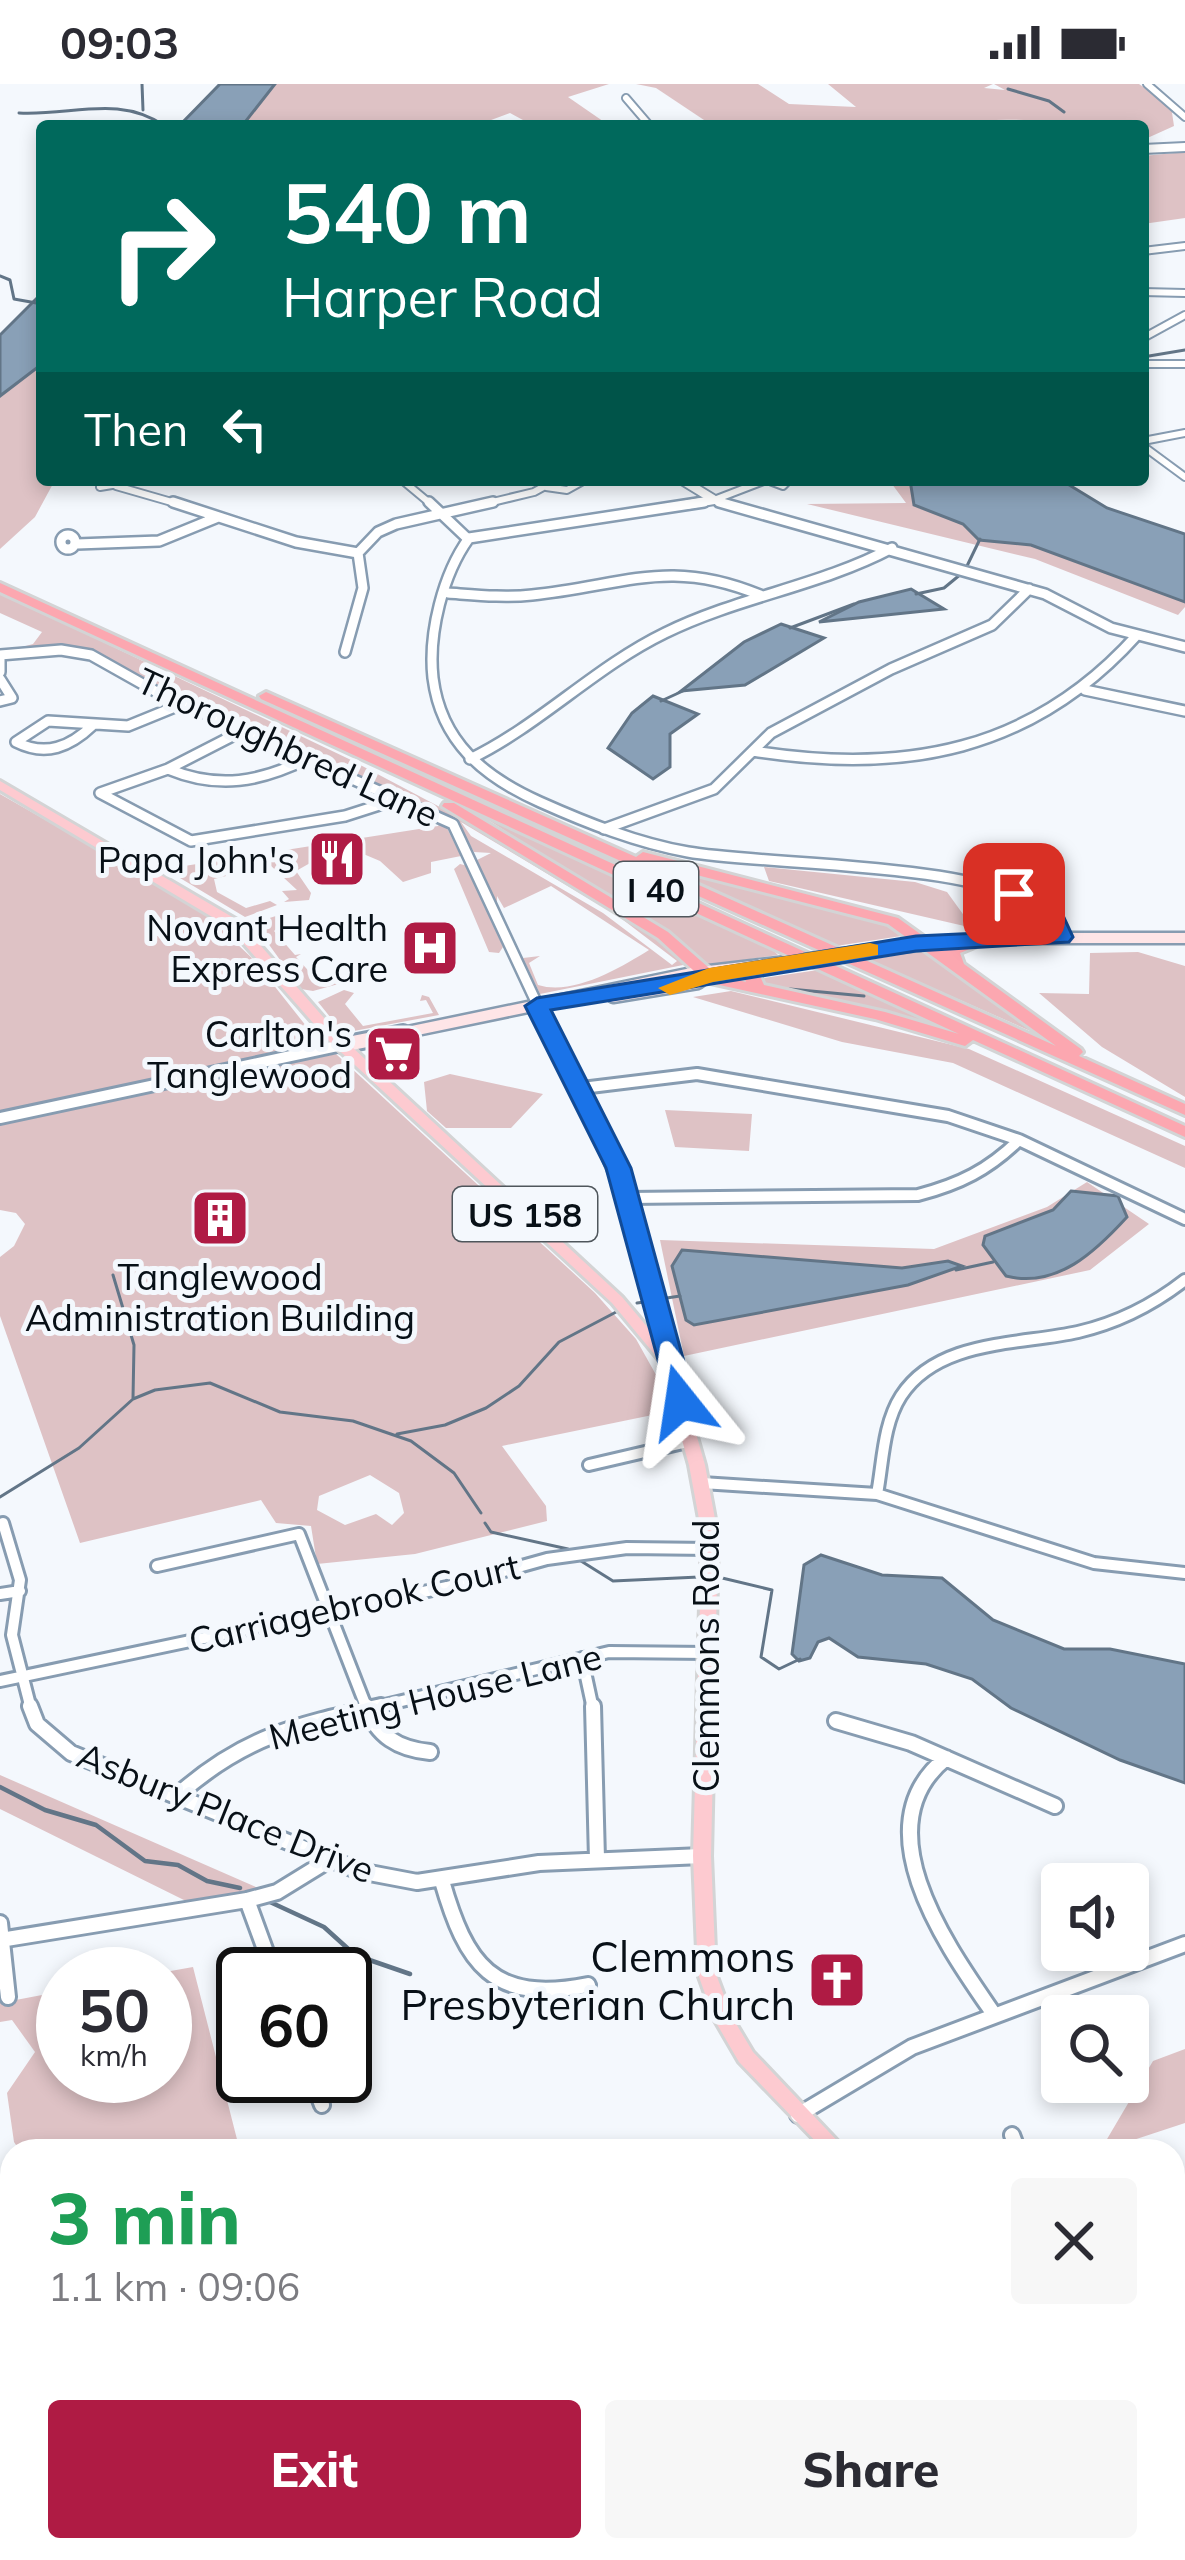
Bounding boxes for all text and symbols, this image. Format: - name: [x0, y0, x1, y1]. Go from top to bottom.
- text: 09:03: [60, 14, 179, 70]
- text: 540 m: [282, 159, 532, 264]
- icon: right: [84, 168, 240, 324]
- text: Harper Road: [282, 263, 603, 331]
- icon: left: [212, 396, 278, 462]
- text: Then: [84, 401, 188, 457]
- street label: Thoroughbred Lane: [130, 657, 446, 837]
- restaurant icon: Papa John's: [306, 828, 368, 890]
- place label: Papa John's: [98, 837, 295, 882]
- pin: [963, 843, 1065, 945]
- icon: arrive: [981, 861, 1047, 927]
- road number: I 40: [614, 862, 698, 916]
- place label: Novant Health Express Care: [146, 905, 388, 991]
- hospital icon: Novant Health Express Care: [399, 917, 461, 979]
- place label: Carlton's Tanglewood: [147, 1011, 352, 1097]
- supermarket icon: Carlton's Tanglewood: [363, 1023, 425, 1085]
- building icon: Tanglewood Administration Building: [189, 1187, 251, 1249]
- road number: US 158: [453, 1187, 597, 1241]
- place label: Tanglewood Administration Building: [25, 1254, 415, 1340]
- position arrow: [618, 1339, 744, 1465]
- street label: Clemmons Road: [683, 1519, 728, 1793]
- street label: Carriagebrook Court: [184, 1543, 524, 1663]
- street label: Meeting House Lane: [264, 1633, 606, 1759]
- street label: Asbury Place Drive: [71, 1732, 381, 1892]
- map controls: [1041, 1863, 1149, 2103]
- button: sound: [1041, 1863, 1149, 1971]
- place label: Clemmons Presbyterian Church: [401, 1930, 795, 2031]
- speed limit sign: 60: [216, 1947, 372, 2103]
- church icon: Clemmons Presbyterian Church: [806, 1949, 868, 2011]
- text: 50: [78, 1972, 150, 2047]
- button: search: [1041, 1995, 1149, 2103]
- text: km/h: [80, 2036, 148, 2074]
- text: 3 min: [48, 2172, 241, 2262]
- button: close: [1011, 2178, 1137, 2304]
- text: 1.1 km · 09:06: [48, 2262, 300, 2311]
- button: Exit: [48, 2400, 581, 2538]
- button: Share: [605, 2400, 1137, 2538]

